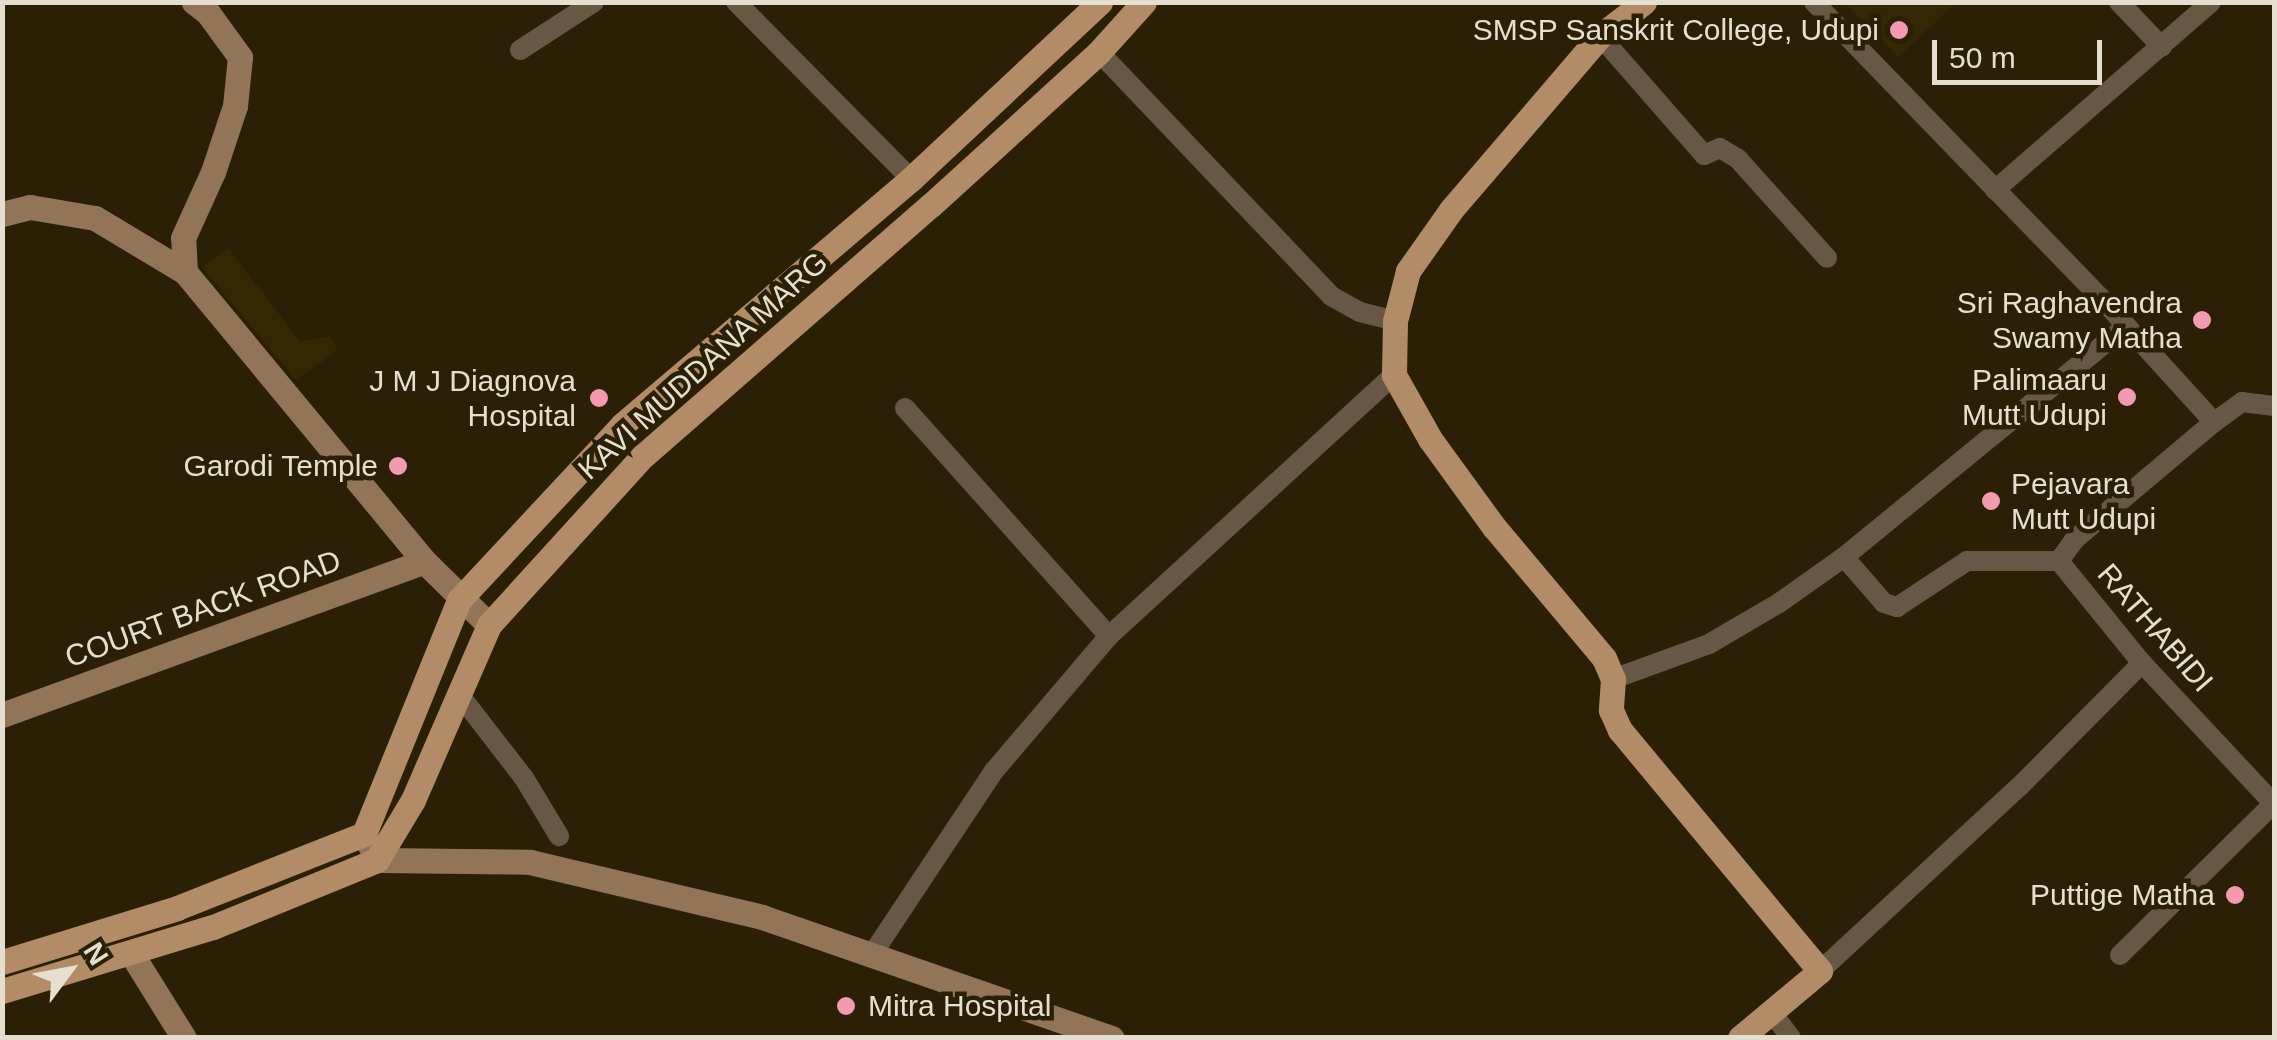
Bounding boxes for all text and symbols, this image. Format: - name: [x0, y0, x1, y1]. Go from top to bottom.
- place label: SMSP Sanskrit College, Udupi: [1472, 12, 1879, 48]
- marker: SMSP Sanskrit College, Udupi: [1888, 19, 1910, 41]
- scale bar: [1937, 20, 2107, 82]
- text: 50 m: [1949, 41, 2016, 74]
- street label: KAVI MUDDANA MARG: [570, 244, 836, 488]
- place label: Sri Raghavendra Swamy Matha: [1957, 285, 2182, 356]
- marker: Sri Raghavendra Swamy Matha: [2191, 309, 2213, 331]
- place label: Palimaaru Mutt Udupi: [1962, 362, 2107, 432]
- place label: J M J Diagnova Hospital: [369, 363, 576, 434]
- marker: J M J Diagnova Hospital: [586, 385, 612, 411]
- marker: Palimaaru Mutt Udupi: [2116, 386, 2138, 408]
- place label: Garodi Temple: [183, 448, 378, 484]
- marker: Garodi Temple: [387, 455, 409, 477]
- place label: Pejavara Mutt Udupi: [2011, 466, 2156, 536]
- marker: Pejavara Mutt Udupi: [1980, 490, 2002, 512]
- street label: COURT BACK ROAD: [60, 542, 346, 676]
- street label: RATHABIDI: [2090, 557, 2220, 699]
- place label: Puttige Matha: [2030, 877, 2215, 913]
- marker: Puttige Matha: [2224, 884, 2246, 906]
- north arrow: [20, 920, 120, 1020]
- text: N: [77, 937, 114, 971]
- place label: Mitra Hospital: [868, 988, 1051, 1024]
- marker: Mitra Hospital: [833, 993, 859, 1019]

